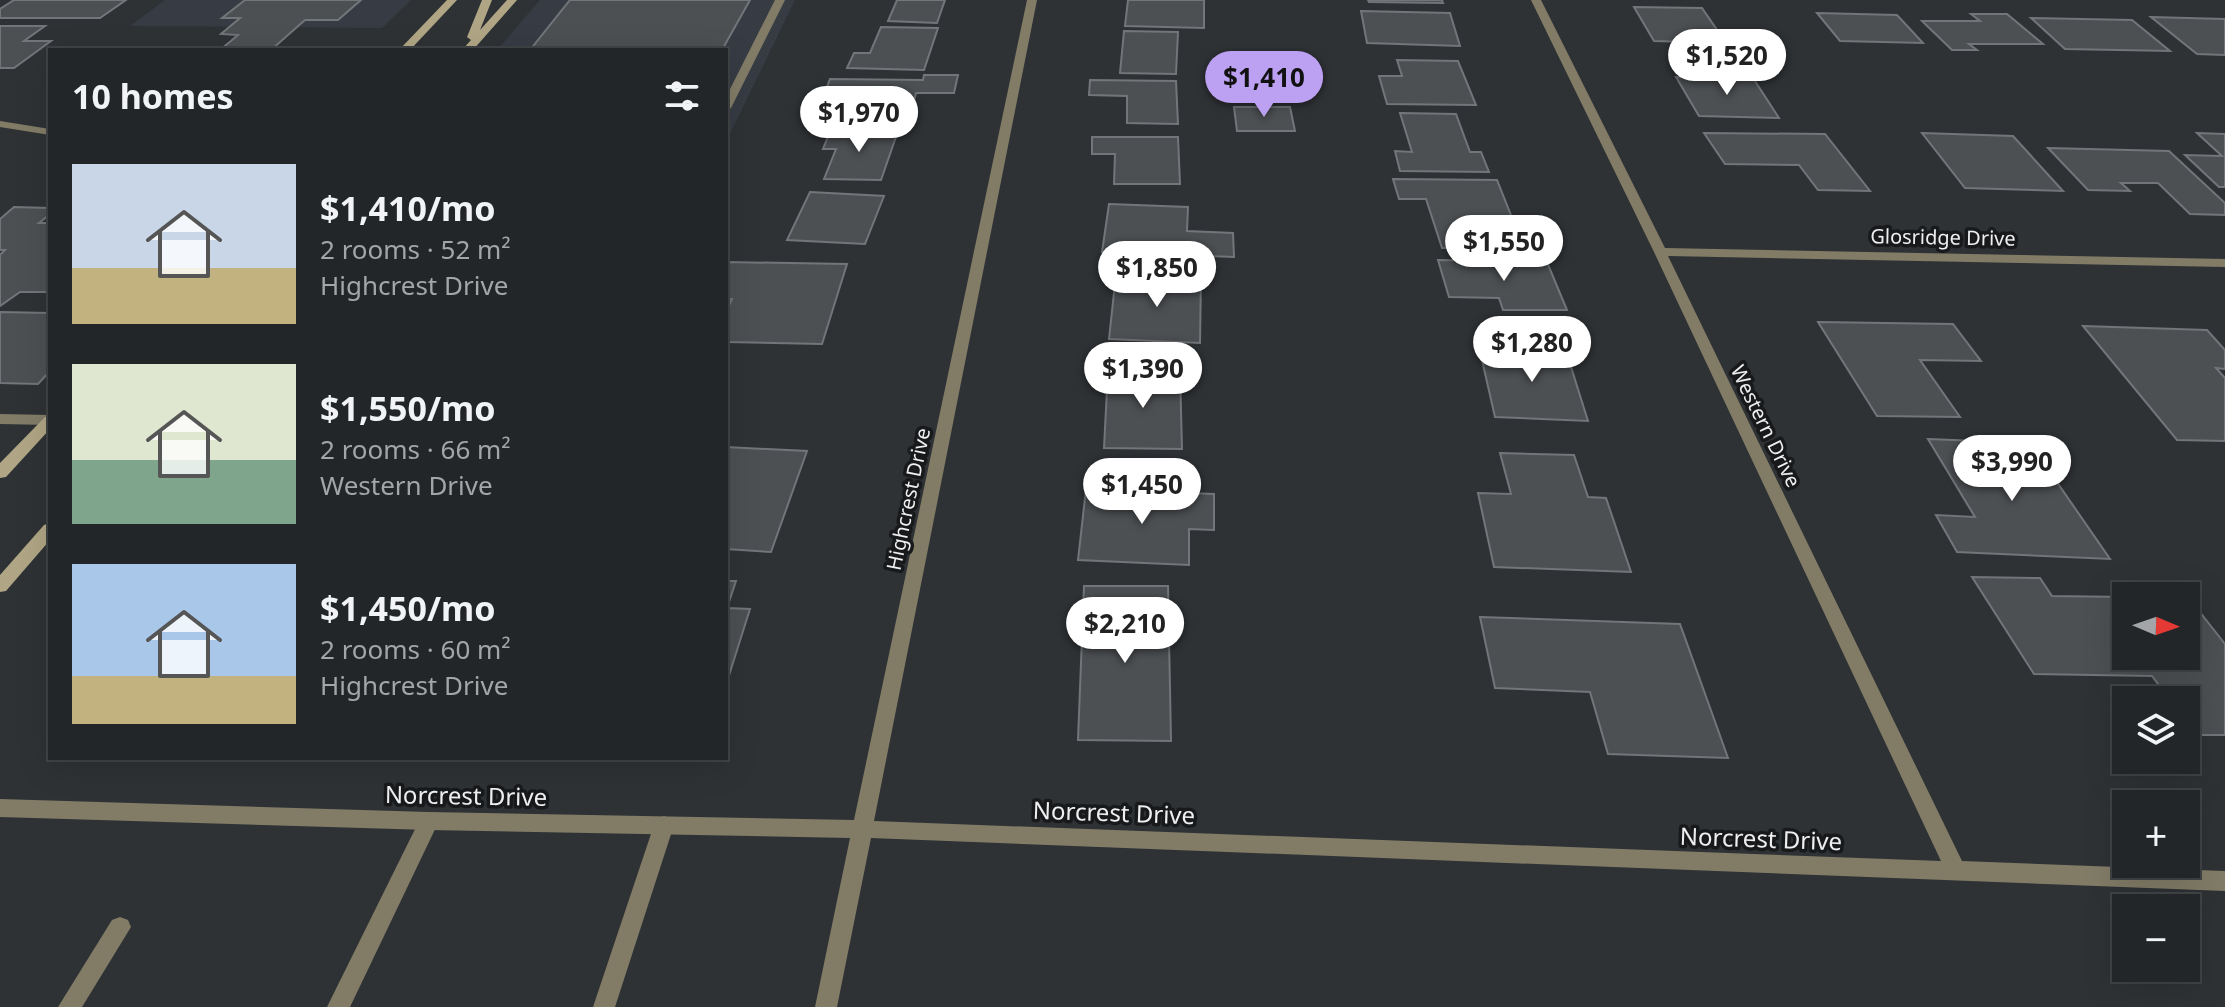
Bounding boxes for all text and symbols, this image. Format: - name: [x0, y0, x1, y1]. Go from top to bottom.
- pin: $1,520: [1662, 29, 1792, 97]
- text: $1,520: [1686, 37, 1768, 73]
- pin: $1,410: [1199, 51, 1329, 119]
- text: $1,410: [1223, 59, 1305, 95]
- text: 10 homes: [72, 73, 234, 119]
- icon: filters: [660, 74, 704, 118]
- pin: $1,970: [794, 86, 924, 154]
- text: $1,970: [818, 94, 900, 130]
- text: $1,410/mo: [320, 185, 495, 231]
- icon: home: [136, 196, 232, 292]
- pin: $1,550: [1439, 215, 1569, 283]
- street label: Glosridge Drive: [1870, 222, 2016, 252]
- text: $1,550: [1463, 223, 1545, 259]
- text: 2 rooms · 52 m²: [320, 231, 510, 267]
- pin: $1,850: [1092, 241, 1222, 309]
- text: $1,850: [1116, 249, 1198, 285]
- text: Highcrest Drive: [320, 267, 508, 303]
- pin: $1,280: [1467, 316, 1597, 384]
- text: $1,280: [1491, 324, 1573, 360]
- pin: $1,390: [1078, 342, 1208, 410]
- text: $1,390: [1102, 350, 1184, 386]
- street label: Western Drive: [1725, 360, 1807, 492]
- text: $1,550/mo: [320, 385, 495, 431]
- icon: home: [136, 396, 232, 492]
- street label: Highcrest Drive: [880, 425, 936, 573]
- text: 2 rooms · 66 m²: [320, 431, 510, 467]
- pin: $3,990: [1947, 435, 2077, 503]
- text: $3,990: [1971, 443, 2053, 479]
- pin: $1,450: [1077, 458, 1207, 526]
- text: $1,450: [1101, 466, 1183, 502]
- text: Western Drive: [320, 467, 493, 503]
- north arrow: [2112, 582, 2200, 670]
- map controls: [2112, 582, 2200, 982]
- text: $1,450/mo: [320, 585, 495, 631]
- icon: home: [136, 596, 232, 692]
- pin: $2,210: [1060, 597, 1190, 665]
- text: $2,210: [1084, 605, 1166, 641]
- text: 2 rooms · 60 m²: [320, 631, 510, 667]
- text: Highcrest Drive: [320, 667, 508, 703]
- button: layers: [2112, 686, 2200, 774]
- street label: Norcrest Drive: [385, 777, 547, 813]
- button: +: [2112, 790, 2200, 878]
- street label: Norcrest Drive: [1032, 793, 1196, 831]
- street label: Norcrest Drive: [1679, 819, 1843, 857]
- button: −: [2112, 894, 2200, 982]

